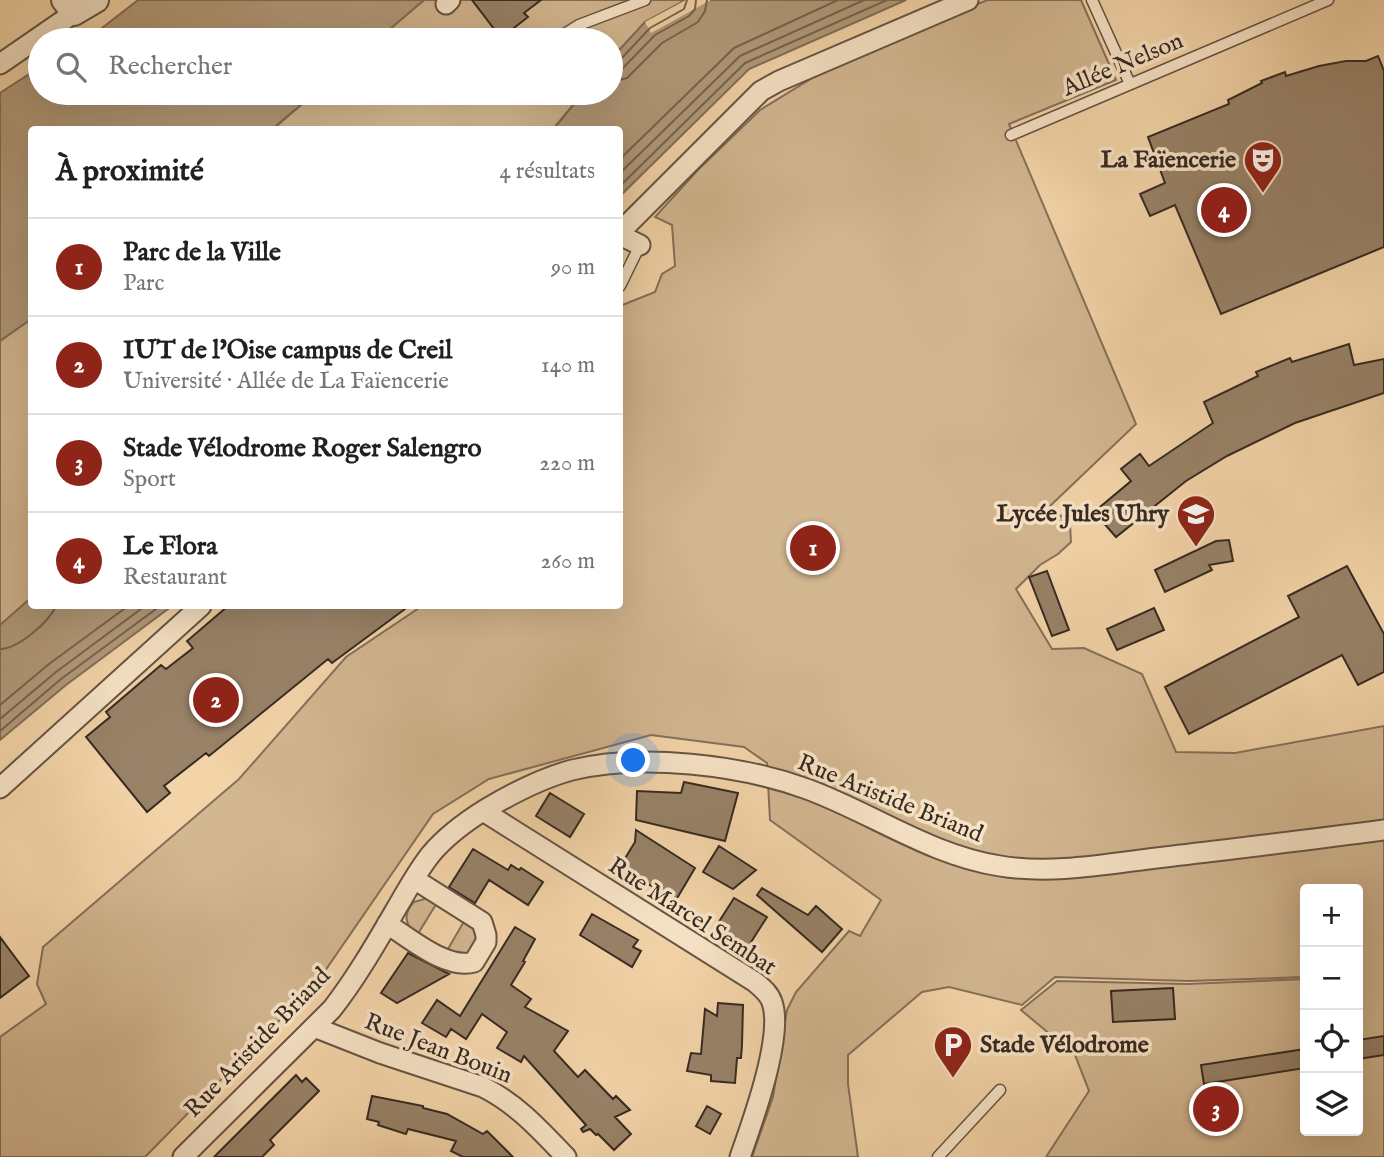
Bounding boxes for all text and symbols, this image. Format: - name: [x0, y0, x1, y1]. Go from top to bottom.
- street label: Allée Nelson: [1057, 26, 1188, 105]
- search box: [28, 28, 623, 105]
- icon: search: [52, 48, 90, 86]
- text: Rechercher: [108, 50, 232, 83]
- theatre icon: La Faïencerie: [1242, 139, 1284, 194]
- place label: La Faïencerie: [1100, 145, 1236, 176]
- text: À proximité: [56, 153, 204, 191]
- text: 4 résultats: [500, 157, 595, 186]
- pin: 4: [1201, 184, 1247, 236]
- text: Parc de la Ville: [123, 236, 281, 269]
- text: 1: [75, 253, 83, 282]
- text: 90 m: [551, 253, 595, 282]
- text: Parc: [123, 269, 164, 298]
- text: IUT de l'Oise campus de Creil: [123, 334, 452, 367]
- text: 2: [74, 351, 84, 380]
- text: 140 m: [541, 351, 595, 380]
- text: Université · Allée de La Faïencerie: [123, 367, 449, 396]
- text: Stade Vélodrome Roger Salengro: [123, 432, 482, 465]
- text: 3: [75, 449, 83, 478]
- text: 220 m: [539, 449, 595, 478]
- text: Sport: [123, 465, 176, 494]
- school or university icon: Lycée Jules Uhry: [1175, 493, 1217, 548]
- place label: Lycée Jules Uhry: [997, 499, 1170, 530]
- pin: 1: [790, 522, 836, 574]
- text: Le Flora: [123, 530, 218, 563]
- text: 4: [73, 547, 85, 576]
- text: 260 m: [540, 547, 595, 576]
- text: Restaurant: [123, 563, 227, 592]
- pin: 2: [193, 674, 239, 726]
- your location: [616, 743, 650, 777]
- street label: Rue Aristide Briand: [793, 748, 988, 850]
- street label: Rue Marcel Sembat: [602, 851, 782, 983]
- map controls: [1300, 884, 1363, 1136]
- button: +: [1300, 884, 1363, 947]
- button: −: [1300, 947, 1363, 1010]
- street label: Rue Aristide Briand: [178, 961, 338, 1125]
- street label: Rue Jean Bouin: [360, 1007, 516, 1091]
- button: locate: [1300, 1010, 1363, 1073]
- parking icon: Stade Vélodrome: [932, 1024, 974, 1079]
- place label: Stade Vélodrome: [980, 1030, 1149, 1061]
- button: layers: [1300, 1073, 1363, 1136]
- pin: 3: [1193, 1083, 1239, 1135]

